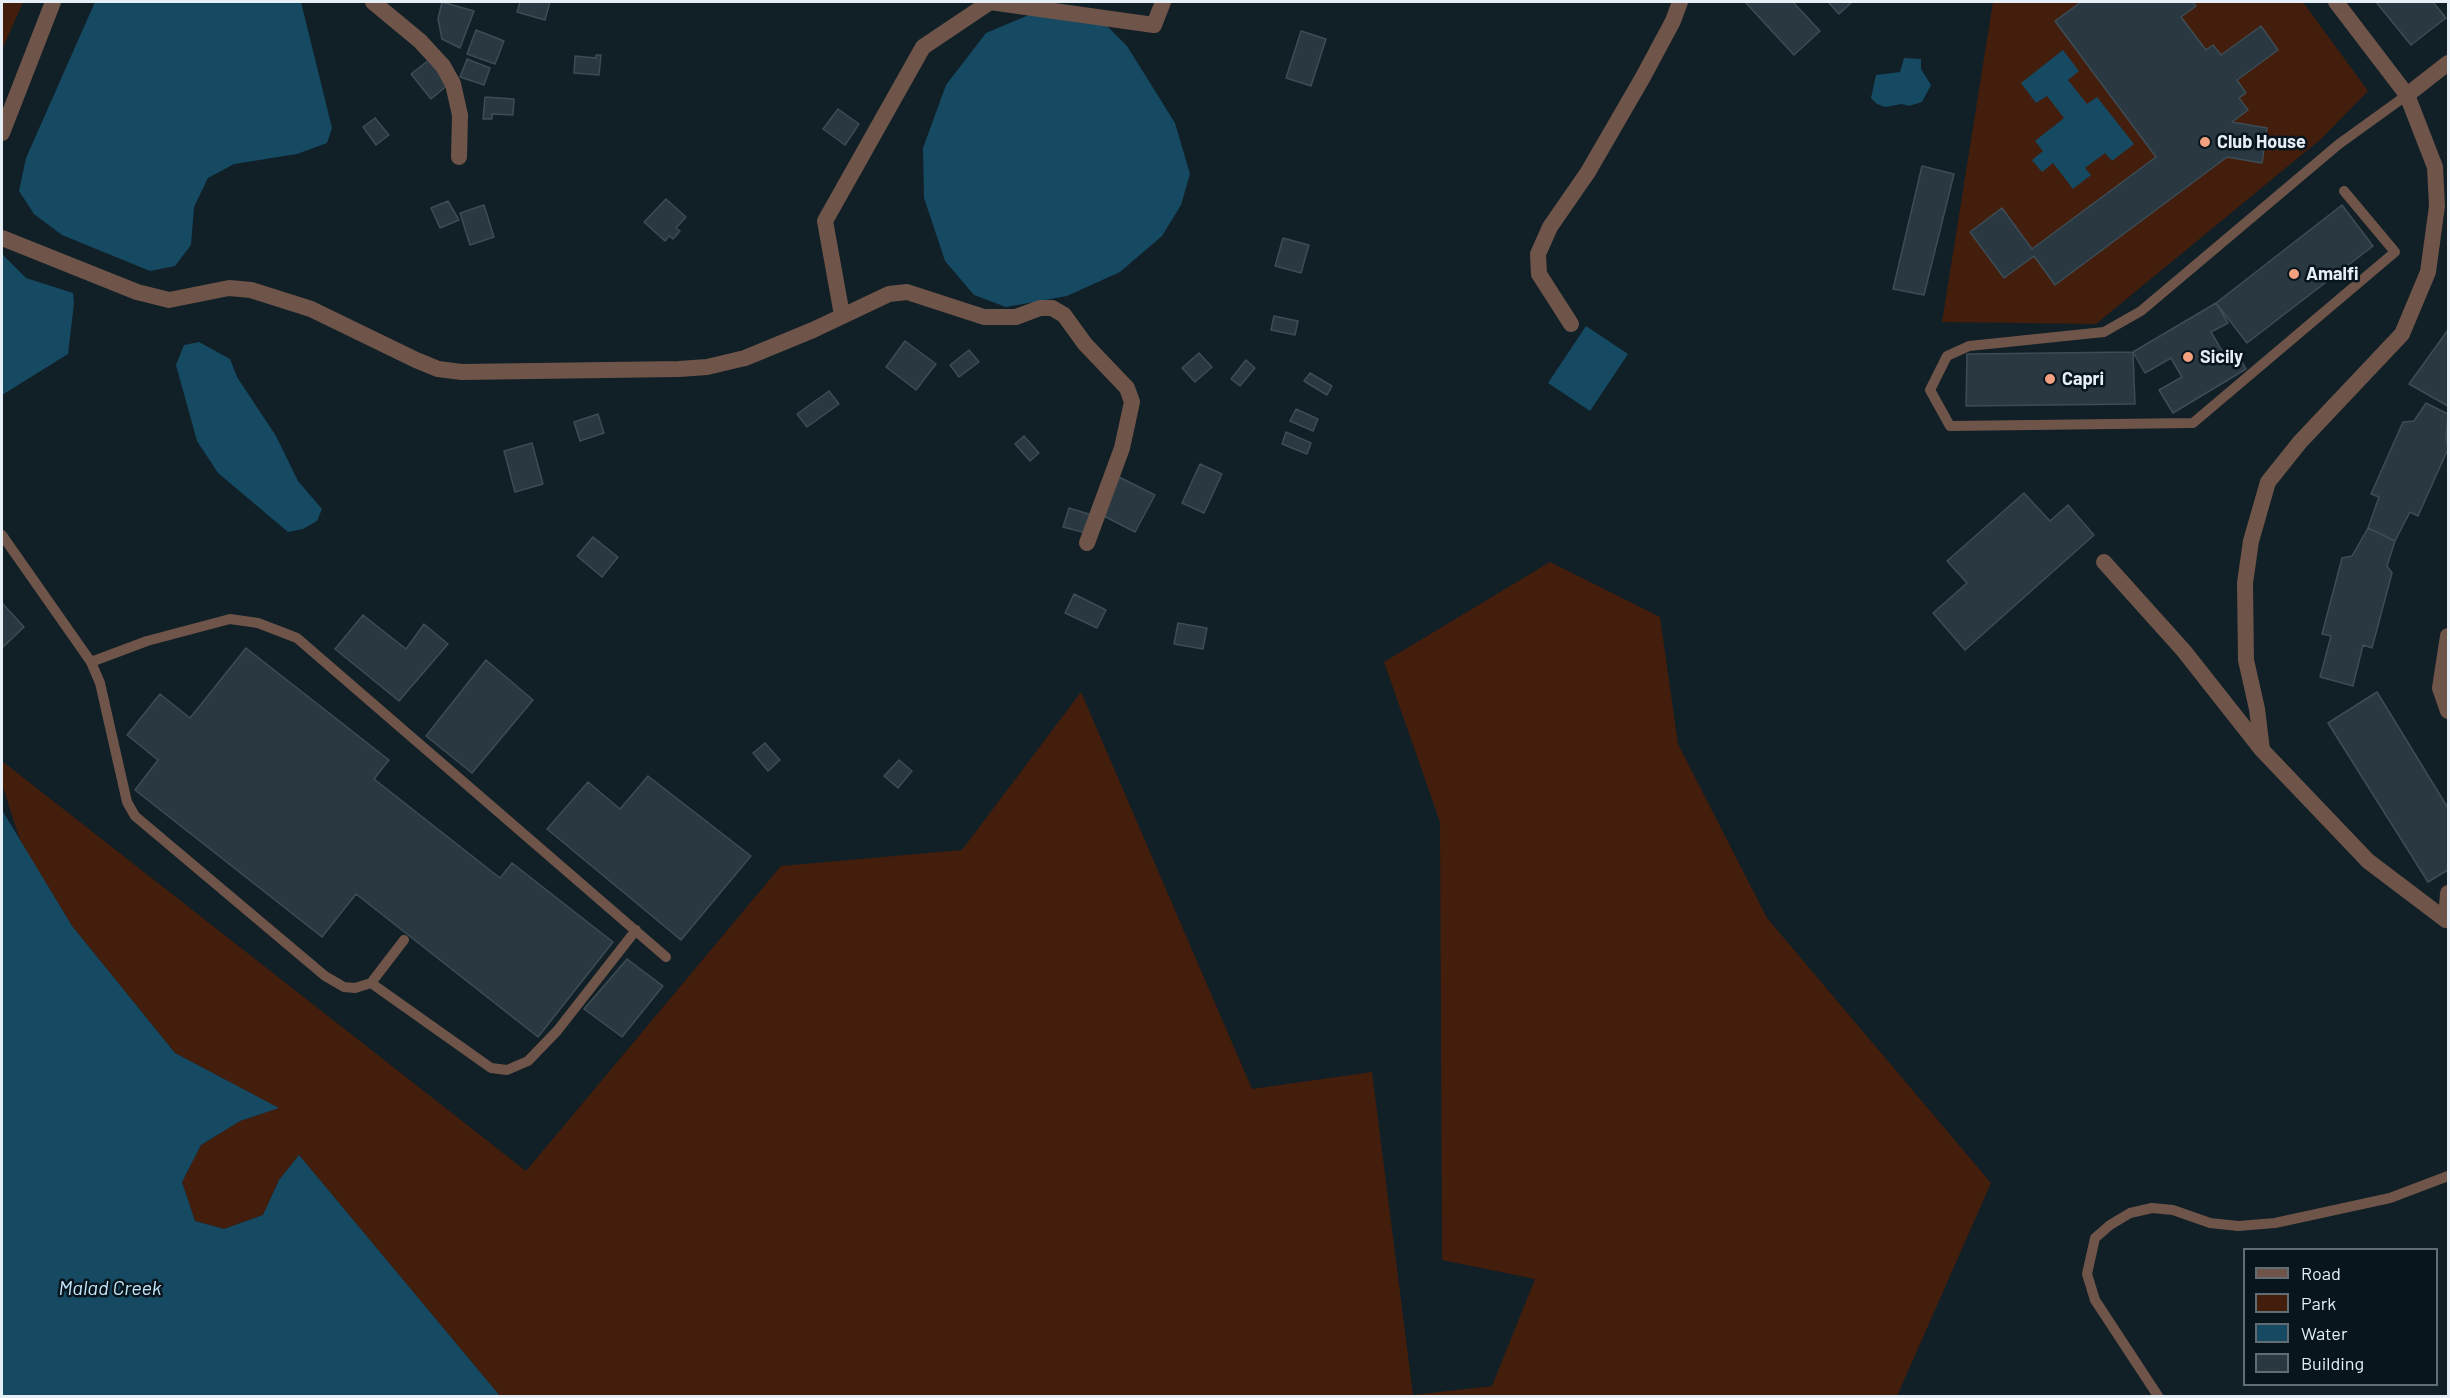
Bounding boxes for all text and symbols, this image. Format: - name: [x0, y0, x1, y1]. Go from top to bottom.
- place label: Club House: [2217, 131, 2306, 153]
- marker: Club House: [2198, 135, 2212, 149]
- place label: Amalfi: [2306, 263, 2359, 285]
- marker: Amalfi: [2287, 267, 2301, 281]
- place label: Sicily: [2200, 346, 2243, 368]
- marker: Sicily: [2181, 350, 2195, 364]
- place label: Capri: [2062, 368, 2104, 390]
- marker: Capri: [2043, 372, 2057, 386]
- legend: [2243, 1248, 2438, 1386]
- text: Road: [2301, 1262, 2341, 1284]
- water label: Malad Creek: [58, 1276, 162, 1300]
- text: Park: [2301, 1292, 2336, 1314]
- text: Water: [2301, 1322, 2348, 1344]
- text: Building: [2301, 1352, 2364, 1374]

